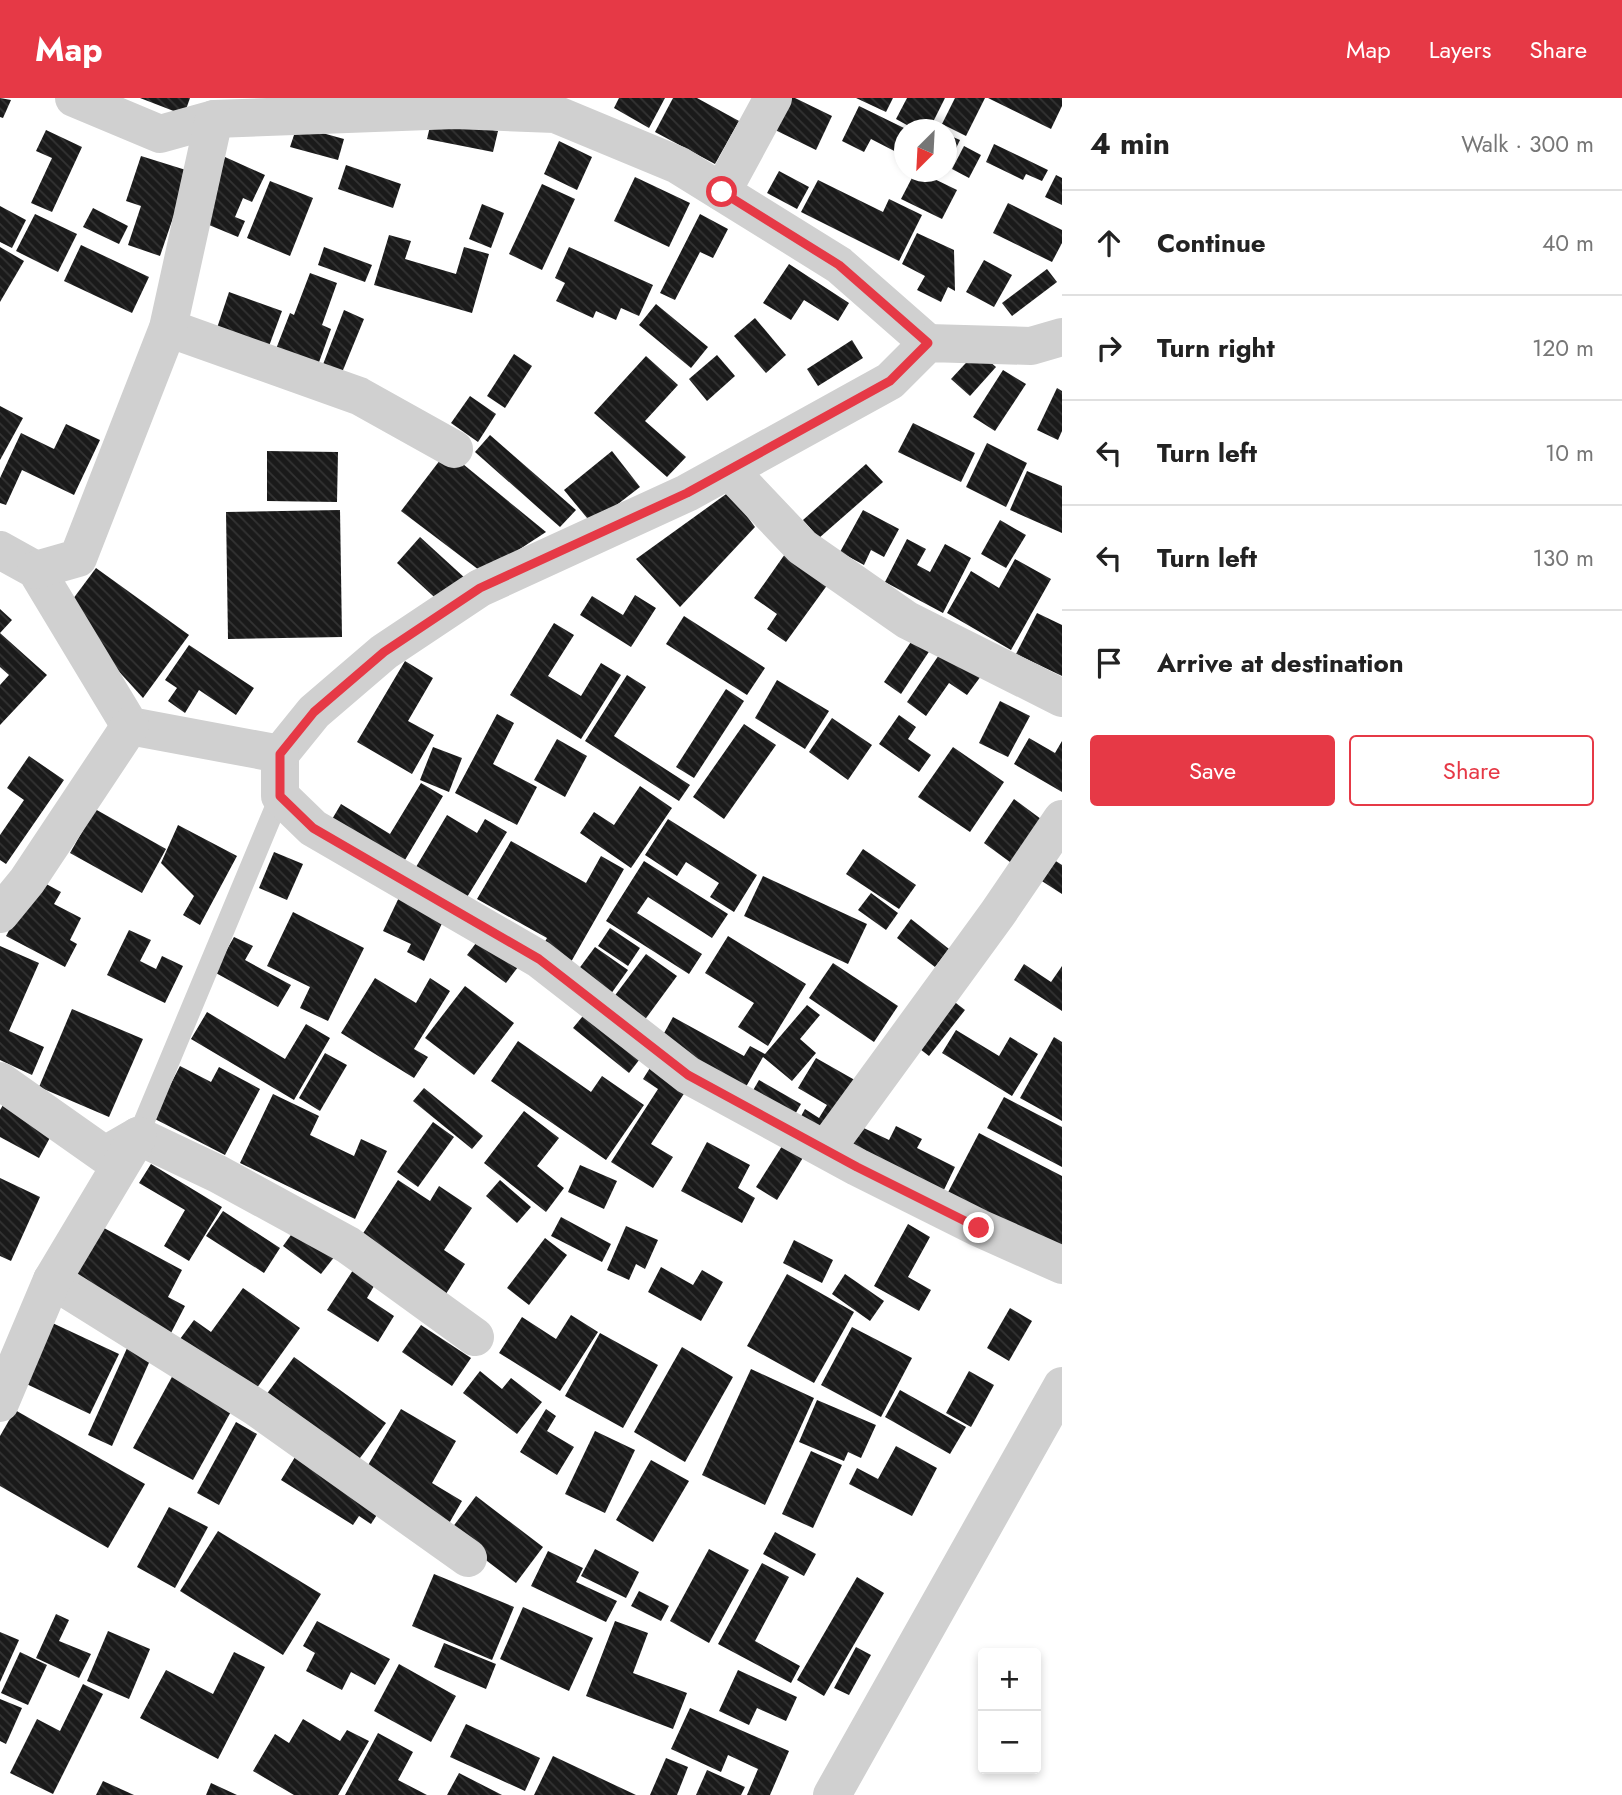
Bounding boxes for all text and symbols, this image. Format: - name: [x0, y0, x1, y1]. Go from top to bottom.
- text: Map: [35, 26, 103, 73]
- text: Map: [1346, 32, 1391, 67]
- text: Layers: [1429, 32, 1491, 67]
- text: Share: [1529, 32, 1587, 67]
- north arrow: [894, 119, 957, 182]
- text: 4 min: [1090, 122, 1170, 165]
- text: Walk · 300 m: [1461, 127, 1594, 161]
- route start: [706, 176, 737, 207]
- icon: ahead: [1090, 224, 1128, 262]
- text: Continue: [1157, 224, 1266, 262]
- text: 40 m: [1542, 226, 1594, 260]
- icon: right: [1090, 329, 1128, 367]
- text: Turn right: [1157, 329, 1275, 367]
- text: 120 m: [1532, 331, 1594, 365]
- icon: left: [1090, 434, 1128, 472]
- text: Turn left: [1157, 434, 1257, 472]
- text: 10 m: [1545, 436, 1594, 470]
- icon: left: [1090, 539, 1128, 577]
- text: Turn left: [1157, 539, 1257, 577]
- text: 130 m: [1532, 541, 1594, 575]
- icon: arrive: [1090, 644, 1128, 682]
- text: Arrive at destination: [1157, 644, 1404, 682]
- button: Save: [1090, 735, 1335, 806]
- button: Share: [1349, 735, 1594, 806]
- route end: [963, 1212, 994, 1243]
- map controls: [978, 1648, 1041, 1774]
- button: +: [978, 1648, 1041, 1711]
- button: −: [978, 1711, 1041, 1774]

